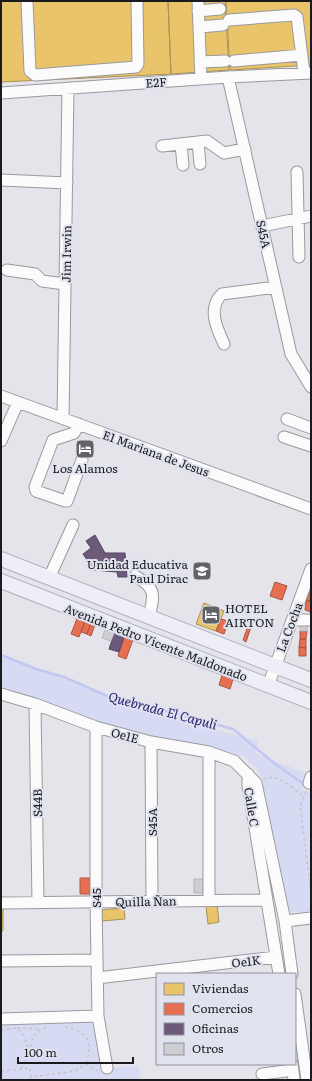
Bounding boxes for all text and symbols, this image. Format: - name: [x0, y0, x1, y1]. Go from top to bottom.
- street label: E2F: [145, 72, 167, 92]
- street label: S45A: [252, 218, 276, 250]
- street label: Jim Irwin: [56, 225, 76, 283]
- street label: E1 Mariana de Jesus: [100, 425, 212, 481]
- hotel icon: Los Alamos: [74, 438, 96, 460]
- place label: Los Alamos: [52, 459, 118, 477]
- place label: Unidad Educativa Paul Dirac: [87, 555, 189, 587]
- school or university icon: Unidad Educativa Paul Dirac: [191, 560, 213, 582]
- street label: Avenida Pedro Vicente Maldonado: [62, 599, 250, 685]
- place label: HOTEL AIRTON: [225, 599, 274, 631]
- street label: La Cocha: [271, 599, 307, 655]
- hotel icon: HOTEL AIRTON: [200, 604, 222, 626]
- water label: Quebrada El Capuli: [107, 686, 220, 734]
- street label: Oe1E: [109, 723, 141, 747]
- street label: Calle C: [240, 786, 264, 828]
- street label: S44B: [28, 789, 46, 817]
- street label: S45A: [143, 807, 161, 836]
- street label: S45: [87, 888, 105, 908]
- street label: Quilla Ñan: [115, 891, 177, 911]
- street label: Oe1K: [230, 950, 262, 972]
- legend: [156, 973, 296, 1065]
- text: Viviendas: [192, 979, 249, 997]
- text: Comercios: [192, 999, 253, 1017]
- text: Oficinas: [192, 1019, 239, 1037]
- scale bar: [18, 1039, 133, 1065]
- text: Otros: [192, 1039, 224, 1057]
- text: 100 m: [24, 1043, 57, 1061]

